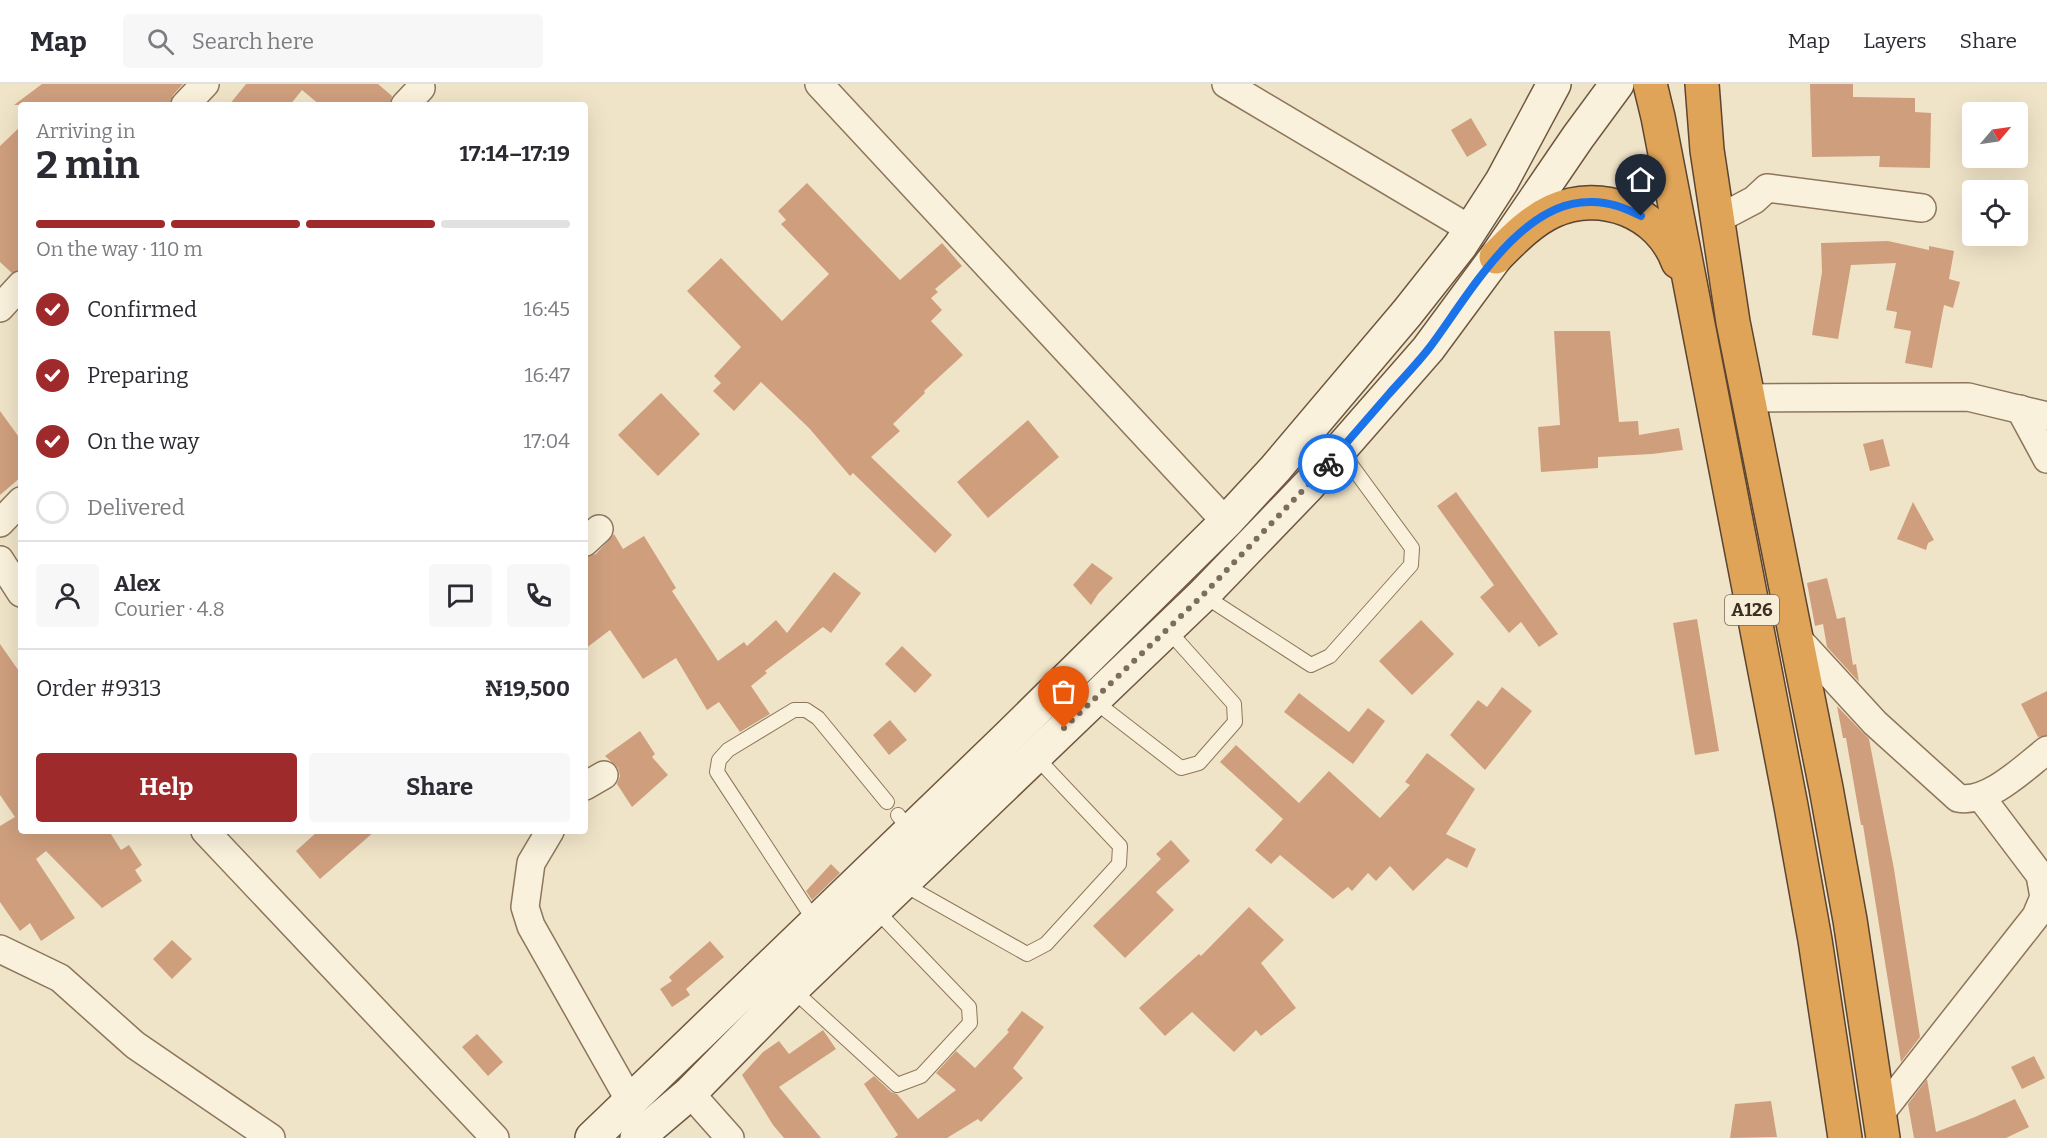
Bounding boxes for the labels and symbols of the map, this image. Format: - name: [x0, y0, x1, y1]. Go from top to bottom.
- north arrow: [1962, 102, 2028, 168]
- pin: [1615, 154, 1666, 216]
- courier: [1298, 434, 1358, 494]
- road number: A126: [1725, 595, 1779, 625]
- pin: [1038, 666, 1089, 728]

